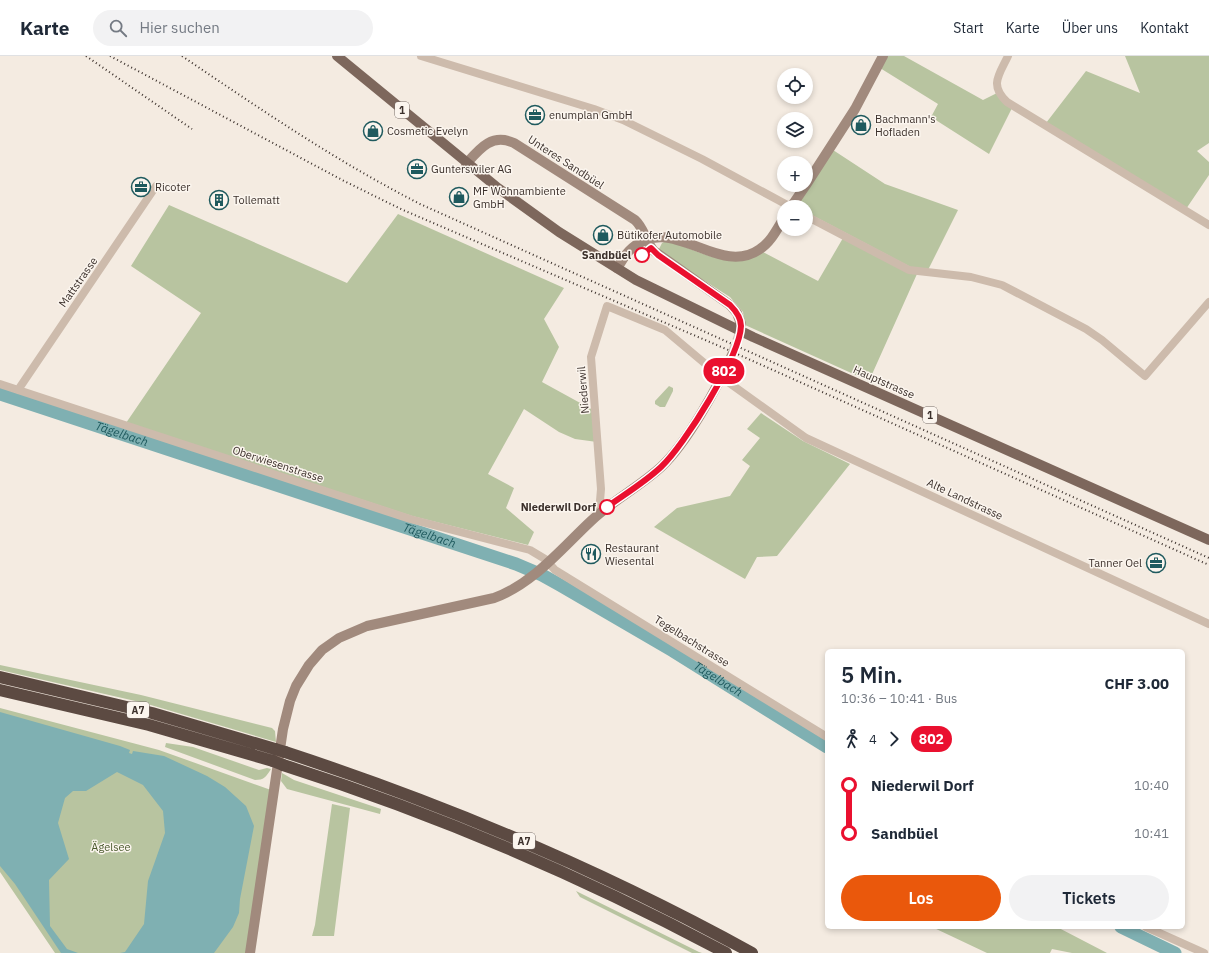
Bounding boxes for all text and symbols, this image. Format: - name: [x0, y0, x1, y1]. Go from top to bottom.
- search box: [93, 10, 373, 46]
- text: Karte: [20, 16, 69, 40]
- icon: search: [107, 17, 129, 39]
- text: Hier suchen: [139, 18, 220, 37]
- text: Start: [953, 19, 984, 37]
- text: Karte: [1006, 19, 1040, 37]
- text: Über uns: [1062, 19, 1118, 37]
- text: Kontakt: [1140, 19, 1189, 37]
- map controls: [777, 68, 813, 236]
- button: locate: [777, 68, 813, 104]
- road number: 1: [395, 102, 409, 118]
- office icon: enumplan GmbH: [524, 104, 546, 126]
- place label: enumplan GmbH: [549, 108, 633, 122]
- button: layers: [777, 112, 813, 148]
- place label: Bachmann's Hofladen: [875, 112, 936, 139]
- shop icon: Bachmann's Hofladen: [850, 114, 872, 136]
- shop icon: Cosmetic Evelyn: [362, 120, 384, 142]
- place label: Cosmetic Evelyn: [387, 124, 468, 138]
- street label: Unteres Sandbüel: [525, 132, 607, 192]
- button: +: [777, 156, 813, 192]
- office icon: Gunterswiler AG: [406, 158, 428, 180]
- place label: Gunterswiler AG: [431, 162, 512, 176]
- office icon: Ricoter: [130, 176, 152, 198]
- place label: Ricoter: [155, 180, 190, 194]
- place label: MF Wohnambiente GmbH: [473, 184, 566, 211]
- shop icon: MF Wohnambiente GmbH: [448, 186, 470, 208]
- building icon: Tollematt: [208, 189, 230, 211]
- place label: Tollematt: [233, 193, 280, 207]
- button: −: [777, 200, 813, 236]
- shop icon: Bütikofer Automobile: [592, 224, 614, 246]
- place label: Bütikofer Automobile: [617, 228, 722, 242]
- marker: Sandbüel: [634, 247, 650, 263]
- place label: Sandbüel: [582, 248, 632, 262]
- street label: Mattstrasse: [56, 254, 100, 310]
- line badge: 802: [701, 358, 747, 384]
- text: 802: [711, 362, 737, 380]
- street label: Hauptstrasse: [851, 362, 917, 402]
- street label: Niederwil: [574, 366, 592, 414]
- road number: 1: [923, 407, 937, 423]
- water label: Tägelbach: [93, 418, 150, 449]
- street label: Oberwiesenstrasse: [231, 443, 325, 485]
- street label: Alte Landstrasse: [925, 475, 1005, 523]
- marker: Niederwil Dorf: [599, 499, 615, 515]
- place label: Niederwil Dorf: [521, 500, 596, 514]
- water label: Tägelbach: [401, 519, 458, 551]
- place label: Restaurant Wiesental: [605, 541, 659, 568]
- restaurant icon: Restaurant Wiesental: [580, 543, 602, 565]
- office icon: Tanner Oel: [1145, 552, 1167, 574]
- place label: Tanner Oel: [1089, 556, 1142, 570]
- street label: Tegelbachstrasse: [652, 612, 732, 670]
- water label: Tägelbach: [691, 658, 746, 700]
- text: 5 Min.: [841, 660, 903, 689]
- text: CHF 3.00: [1104, 674, 1169, 693]
- text: 10:36 – 10:41 · Bus: [841, 690, 957, 707]
- road number: A7: [127, 702, 149, 718]
- icon: walk: [841, 728, 863, 750]
- icon: forward: [883, 728, 905, 750]
- text: 802: [919, 730, 944, 748]
- text: 4: [869, 731, 877, 748]
- text: Niederwil Dorf: [871, 776, 974, 795]
- text: 10:40: [1134, 777, 1169, 794]
- text: Sandbüel: [871, 824, 938, 843]
- text: 10:41: [1134, 825, 1169, 842]
- road number: A7: [513, 833, 535, 849]
- park label: Ägelsee: [91, 840, 131, 854]
- button: Los: [841, 875, 1001, 921]
- button: Tickets: [1009, 875, 1169, 921]

